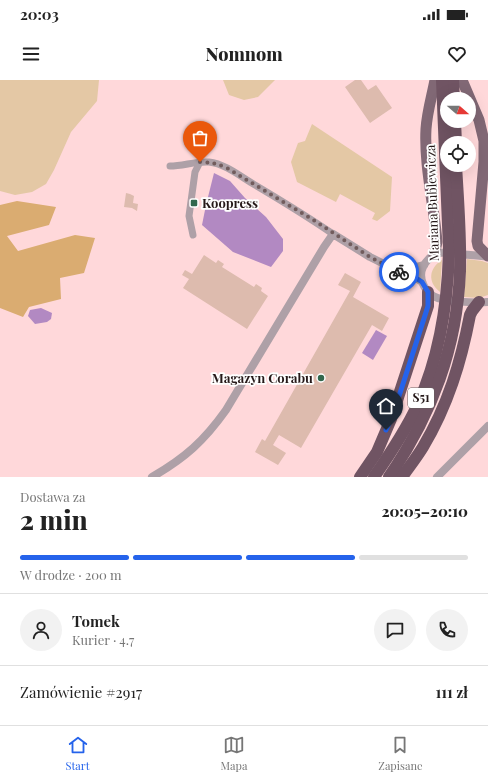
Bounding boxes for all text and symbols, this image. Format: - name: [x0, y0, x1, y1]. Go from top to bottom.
- text: 20:03: [20, 4, 59, 24]
- text: Nomnom: [205, 42, 283, 66]
- icon: menu: [20, 43, 42, 65]
- icon: heart: [446, 43, 468, 65]
- north arrow: [440, 92, 476, 128]
- map controls: [440, 92, 476, 172]
- pin: [183, 121, 217, 162]
- icon: bag: [189, 127, 211, 149]
- button: locate: [440, 136, 476, 172]
- street label: Mariana Bublewicza: [421, 144, 442, 262]
- place label: Koopress: [202, 194, 258, 211]
- marker: Koopress: [189, 198, 199, 208]
- courier: [379, 252, 419, 292]
- icon: bike: [388, 261, 410, 283]
- place label: Magazyn Corabu: [212, 369, 313, 386]
- marker: Magazyn Corabu: [316, 373, 326, 383]
- road number: S51: [408, 388, 434, 408]
- pin: [369, 389, 403, 430]
- icon: home: [375, 395, 397, 417]
- text: Dostawa za: [20, 488, 86, 505]
- text: 20:05–20:10: [381, 501, 468, 521]
- text: 2 min: [20, 502, 88, 537]
- text: W drodze · 200 m: [20, 566, 122, 583]
- button: person: [20, 609, 62, 651]
- button: chat: [374, 609, 416, 651]
- button: phone: [426, 609, 468, 651]
- text: Tomek: [72, 611, 120, 631]
- text: Kurier · 4.7: [72, 631, 134, 648]
- text: Zamówienie #2917: [20, 682, 142, 702]
- text: 111 zł: [435, 682, 468, 702]
- tab: Start: [65, 734, 90, 773]
- tab: Mapa: [221, 734, 247, 773]
- tab: Zapisane: [378, 734, 423, 773]

